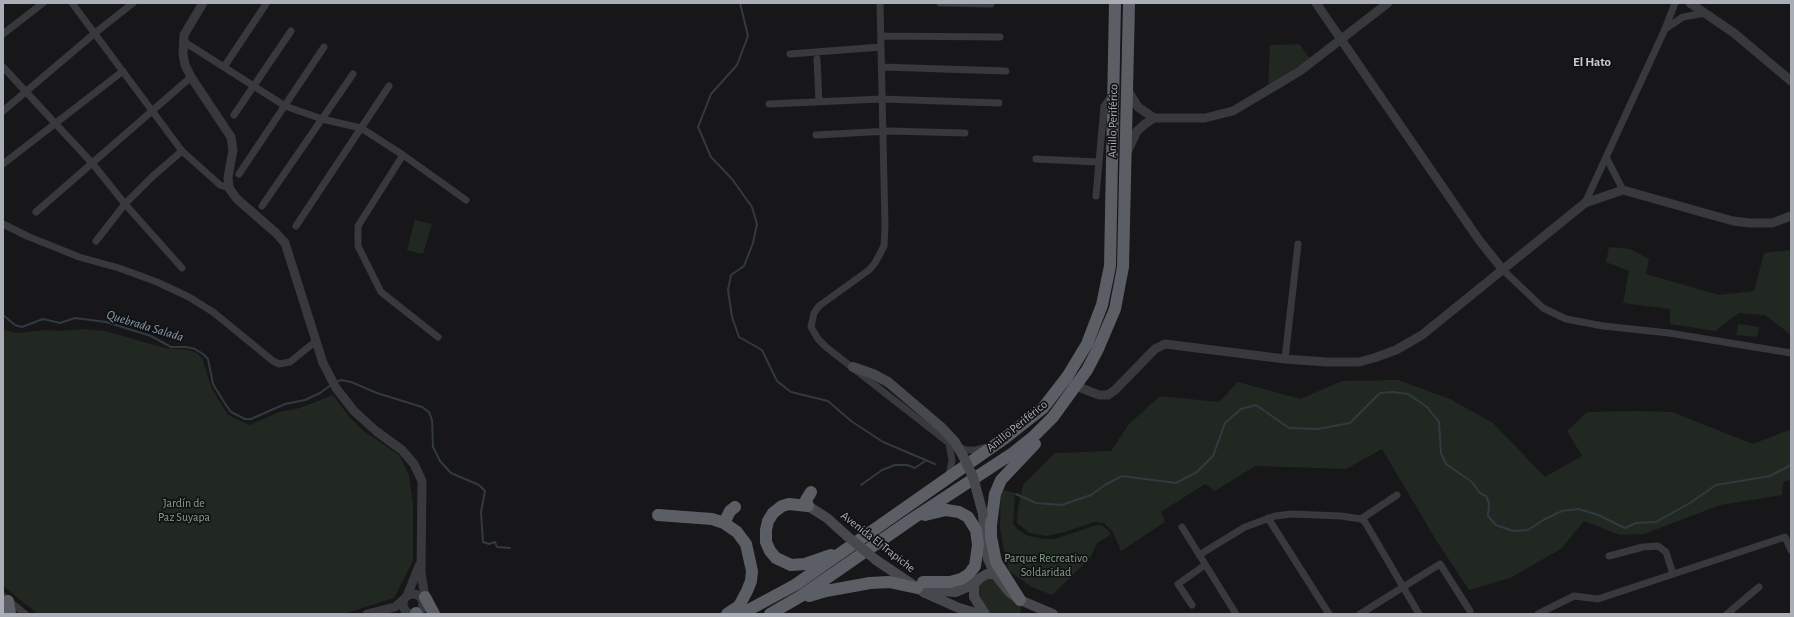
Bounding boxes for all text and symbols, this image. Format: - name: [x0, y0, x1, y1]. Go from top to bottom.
- district label: El Hato: [1573, 54, 1611, 70]
- street label: Anillo Periférico: [1105, 84, 1121, 158]
- water label: Quebrada Salada: [105, 307, 185, 345]
- street label: Anillo Periférico: [984, 397, 1050, 455]
- park label: Jardín de Paz Suyapa: [158, 496, 210, 524]
- street label: Avenida El Trapiche: [838, 508, 918, 576]
- park label: Parque Recreativo Soldaridad: [1004, 551, 1088, 579]

